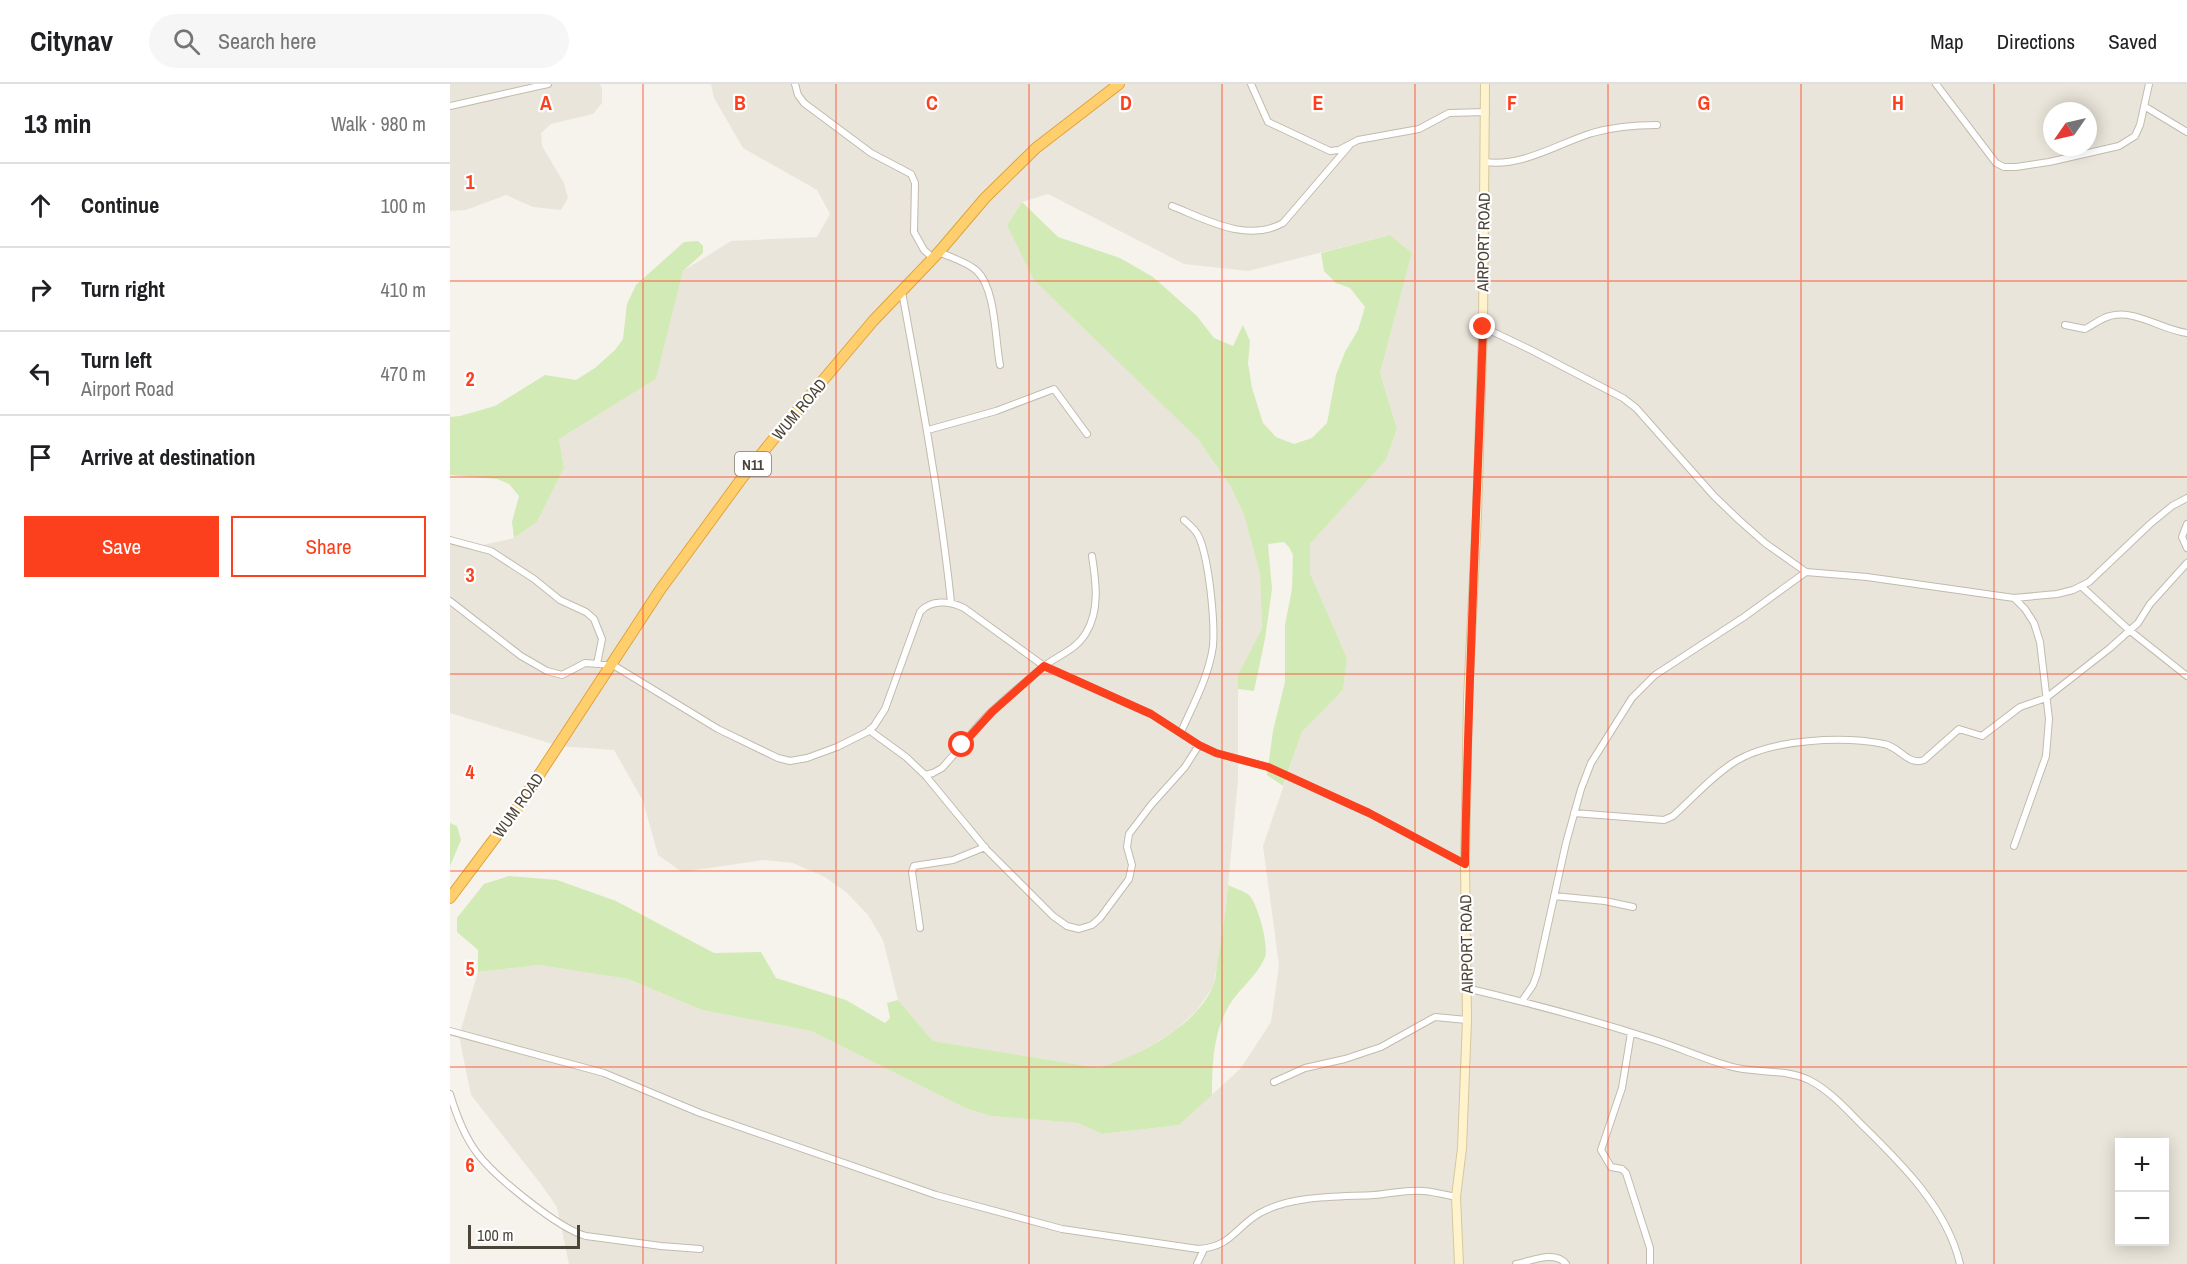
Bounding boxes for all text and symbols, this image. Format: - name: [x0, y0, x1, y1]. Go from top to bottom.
- search box: [149, 14, 569, 68]
- text: Citynav: [30, 22, 113, 60]
- icon: search: [170, 25, 203, 58]
- text: Search here: [218, 26, 316, 56]
- text: Map: [1930, 27, 1964, 56]
- text: Directions: [1997, 27, 2075, 56]
- text: Saved: [2108, 27, 2157, 56]
- text: A: [540, 89, 552, 116]
- text: B: [734, 89, 746, 116]
- text: C: [926, 89, 938, 116]
- text: D: [1120, 89, 1132, 116]
- text: E: [1313, 89, 1324, 116]
- text: F: [1507, 89, 1517, 116]
- text: G: [1698, 89, 1710, 116]
- text: H: [1892, 89, 1904, 116]
- north arrow: [2043, 102, 2097, 156]
- text: 13 min: [24, 106, 92, 141]
- text: Walk · 980 m: [331, 110, 426, 137]
- text: 1: [465, 168, 475, 195]
- icon: ahead: [24, 189, 57, 222]
- text: Continue: [81, 190, 159, 220]
- text: 100 m: [380, 192, 426, 219]
- street label: AIRPORT ROAD: [1471, 192, 1495, 293]
- icon: right: [24, 273, 57, 306]
- text: Turn right: [81, 274, 165, 304]
- text: 410 m: [380, 276, 426, 303]
- route end: [1469, 313, 1495, 339]
- text: Turn left: [81, 345, 152, 375]
- icon: left: [24, 357, 57, 390]
- text: 470 m: [380, 360, 426, 387]
- text: 2: [465, 365, 475, 392]
- street label: WUM ROAD: [767, 373, 831, 445]
- text: Airport Road: [81, 375, 174, 402]
- icon: arrive: [24, 441, 57, 474]
- text: Arrive at destination: [81, 442, 255, 472]
- road number: N11: [735, 452, 771, 476]
- button: Save: [24, 516, 219, 577]
- button: Share: [231, 516, 426, 577]
- text: 3: [465, 561, 475, 588]
- route start: [948, 731, 974, 757]
- text: 4: [465, 758, 475, 785]
- street label: WUM ROAD: [488, 768, 548, 842]
- street label: AIRPORT ROAD: [1454, 894, 1478, 995]
- text: 5: [465, 955, 475, 982]
- map controls: [2115, 1138, 2169, 1246]
- button: +: [2115, 1138, 2169, 1192]
- text: 6: [465, 1151, 475, 1178]
- button: −: [2115, 1192, 2169, 1246]
- scale bar: [468, 1222, 580, 1250]
- text: 100 m: [477, 1224, 513, 1246]

